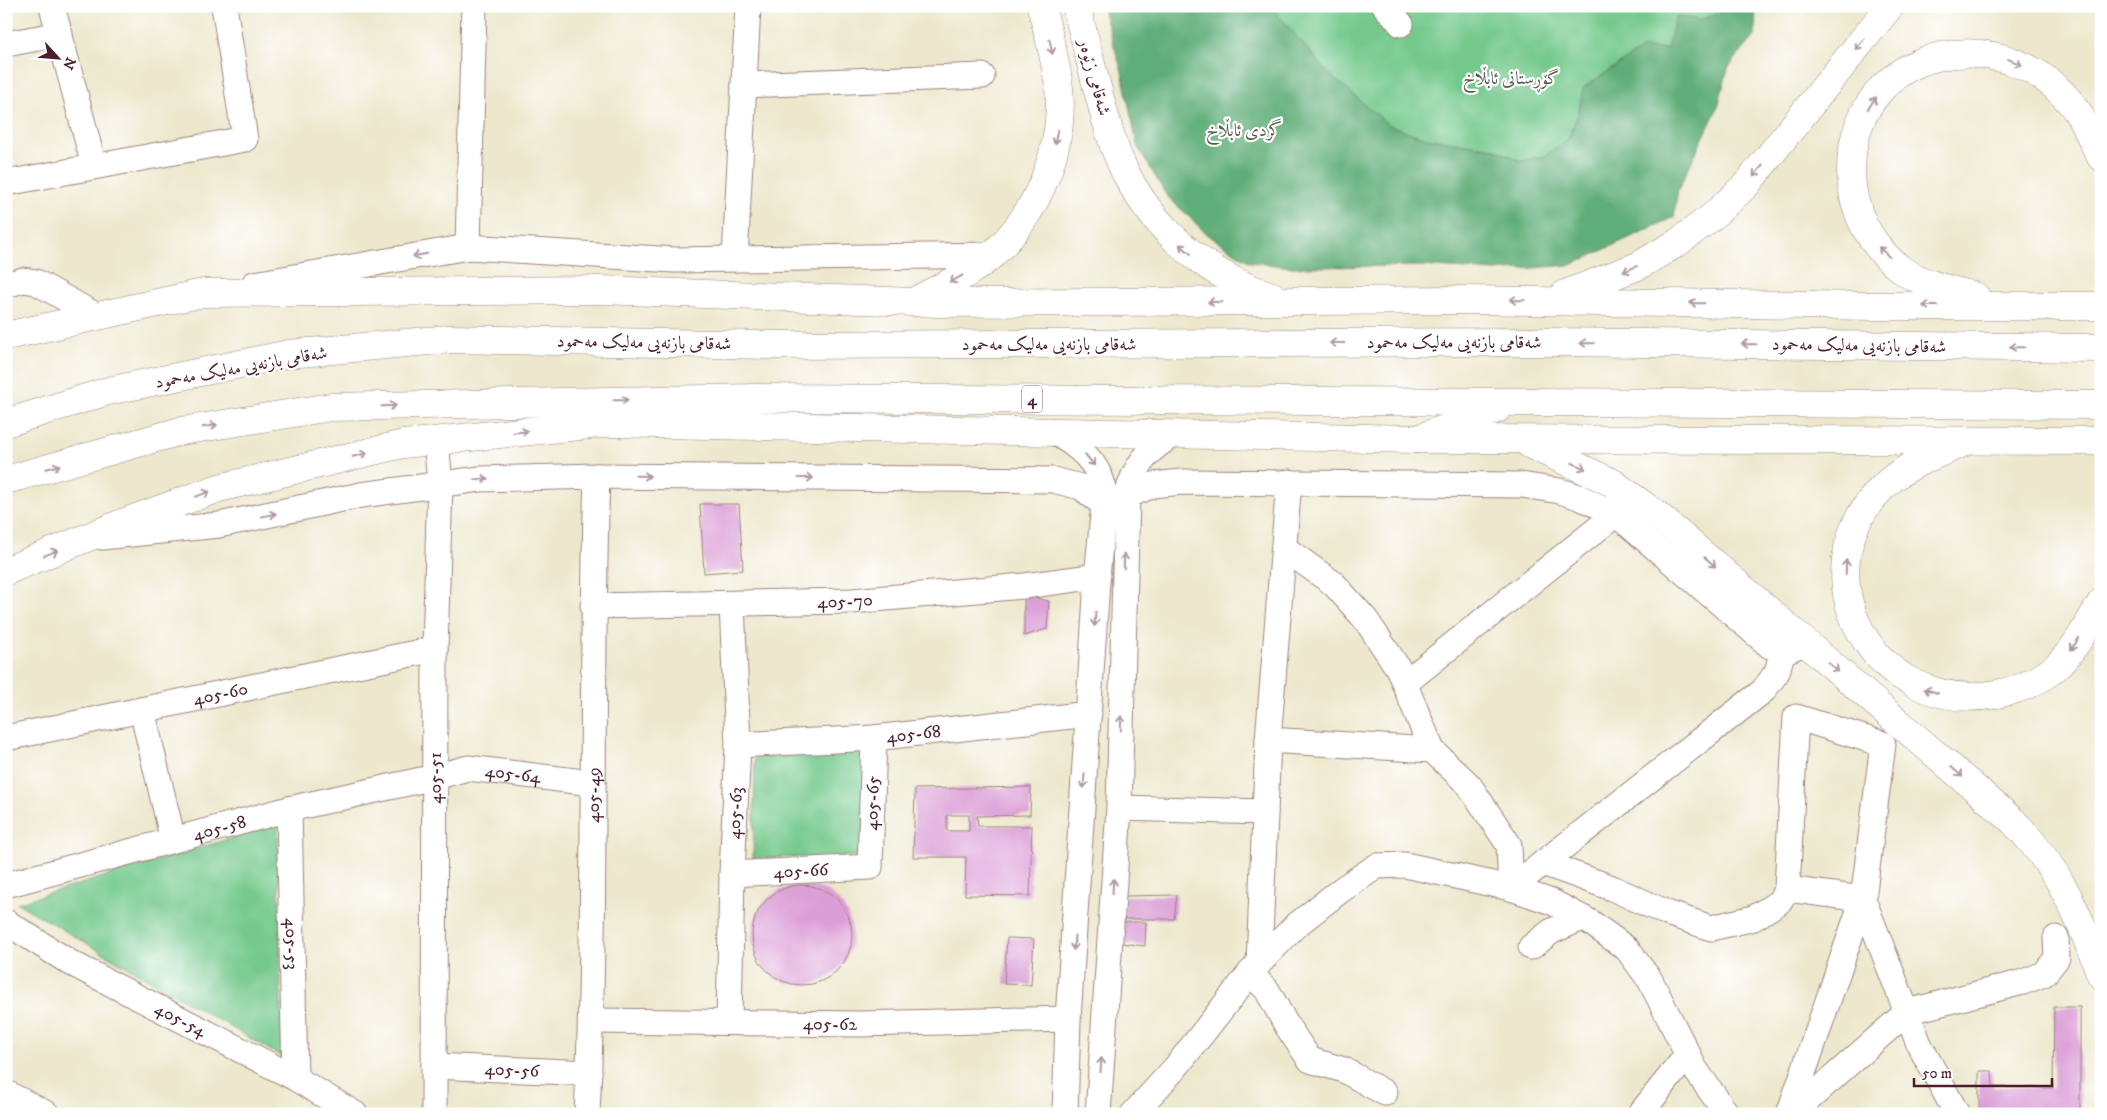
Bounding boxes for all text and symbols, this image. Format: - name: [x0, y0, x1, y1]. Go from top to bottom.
- north arrow: [32, 32, 82, 82]
- street label: شەقامی زێوەر: [1073, 34, 1115, 118]
- one-way arrow: [1855, 38, 1866, 51]
- one-way arrow: [1047, 39, 1057, 55]
- text: N: [58, 54, 79, 73]
- one-way arrow: [2007, 57, 2022, 67]
- park label: گۆڕستانی ئابڵاخ: [1463, 66, 1559, 94]
- one-way arrow: [1867, 97, 1877, 111]
- park label: گردی ئابڵاخ: [1206, 118, 1282, 146]
- one-way arrow: [1051, 129, 1061, 145]
- one-way arrow: [1753, 164, 1764, 177]
- one-way arrow: [1179, 243, 1192, 254]
- one-way arrow: [1877, 246, 1890, 258]
- one-way arrow: [412, 251, 428, 261]
- one-way arrow: [1623, 265, 1638, 275]
- one-way arrow: [949, 274, 964, 284]
- one-way arrow: [1510, 296, 1526, 305]
- one-way arrow: [1207, 297, 1224, 307]
- one-way arrow: [1690, 298, 1706, 307]
- one-way arrow: [1922, 301, 1938, 311]
- street label: شەقامی بازنەیی مەلیک مەحمود: [556, 330, 732, 356]
- street label: شەقامی بازنەیی مەلیک مەحمود: [1367, 332, 1541, 354]
- street label: شەقامی بازنەیی مەلیک مەحمود: [1771, 333, 1947, 359]
- street label: شەقامی بازنەیی مەلیک مەحمود: [962, 334, 1136, 356]
- one-way arrow: [1329, 338, 1345, 348]
- one-way arrow: [1579, 338, 1595, 347]
- one-way arrow: [1741, 339, 1758, 349]
- street label: شەقامی بازنەیی مەلیک مەحمود: [153, 342, 329, 394]
- one-way arrow: [2009, 342, 2025, 352]
- road number: 4: [1022, 386, 1042, 412]
- one-way arrow: [612, 395, 629, 405]
- one-way arrow: [380, 401, 397, 411]
- one-way arrow: [202, 421, 218, 431]
- one-way arrow: [513, 427, 529, 437]
- one-way arrow: [352, 450, 368, 459]
- one-way arrow: [1085, 454, 1096, 467]
- one-way arrow: [1571, 461, 1586, 471]
- one-way arrow: [45, 462, 61, 471]
- one-way arrow: [635, 471, 651, 481]
- one-way arrow: [798, 473, 814, 483]
- one-way arrow: [473, 474, 489, 484]
- one-way arrow: [195, 489, 210, 498]
- one-way arrow: [261, 509, 277, 519]
- one-way arrow: [43, 548, 58, 557]
- one-way arrow: [1120, 553, 1129, 569]
- one-way arrow: [1703, 556, 1716, 567]
- one-way arrow: [1841, 559, 1850, 575]
- street label: 405-70: [817, 589, 874, 614]
- one-way arrow: [1090, 610, 1099, 626]
- one-way arrow: [2070, 637, 2080, 651]
- one-way arrow: [1826, 662, 1839, 673]
- street label: 405-60: [191, 678, 250, 711]
- one-way arrow: [1924, 686, 1939, 695]
- one-way arrow: [1116, 716, 1126, 732]
- street label: 405-68: [885, 721, 942, 749]
- street label: 405-51: [425, 752, 447, 804]
- street label: 405-64: [484, 760, 543, 789]
- street label: 405-49: [583, 767, 605, 823]
- one-way arrow: [1950, 767, 1963, 778]
- one-way arrow: [1080, 772, 1089, 788]
- street label: 405-65: [861, 776, 885, 831]
- street label: 405-63: [724, 786, 748, 840]
- street label: 405-58: [191, 811, 249, 846]
- street label: 405-66: [773, 859, 830, 884]
- one-way arrow: [1109, 878, 1118, 894]
- street label: 405-53: [279, 918, 303, 970]
- one-way arrow: [1069, 935, 1078, 951]
- street label: 405-54: [151, 998, 210, 1043]
- street label: 405-62: [803, 1013, 858, 1036]
- scale bar: [1914, 1055, 2052, 1087]
- one-way arrow: [1096, 1057, 1106, 1073]
- street label: 405-56: [484, 1058, 540, 1083]
- text: 50 m: [1922, 1064, 1952, 1083]

